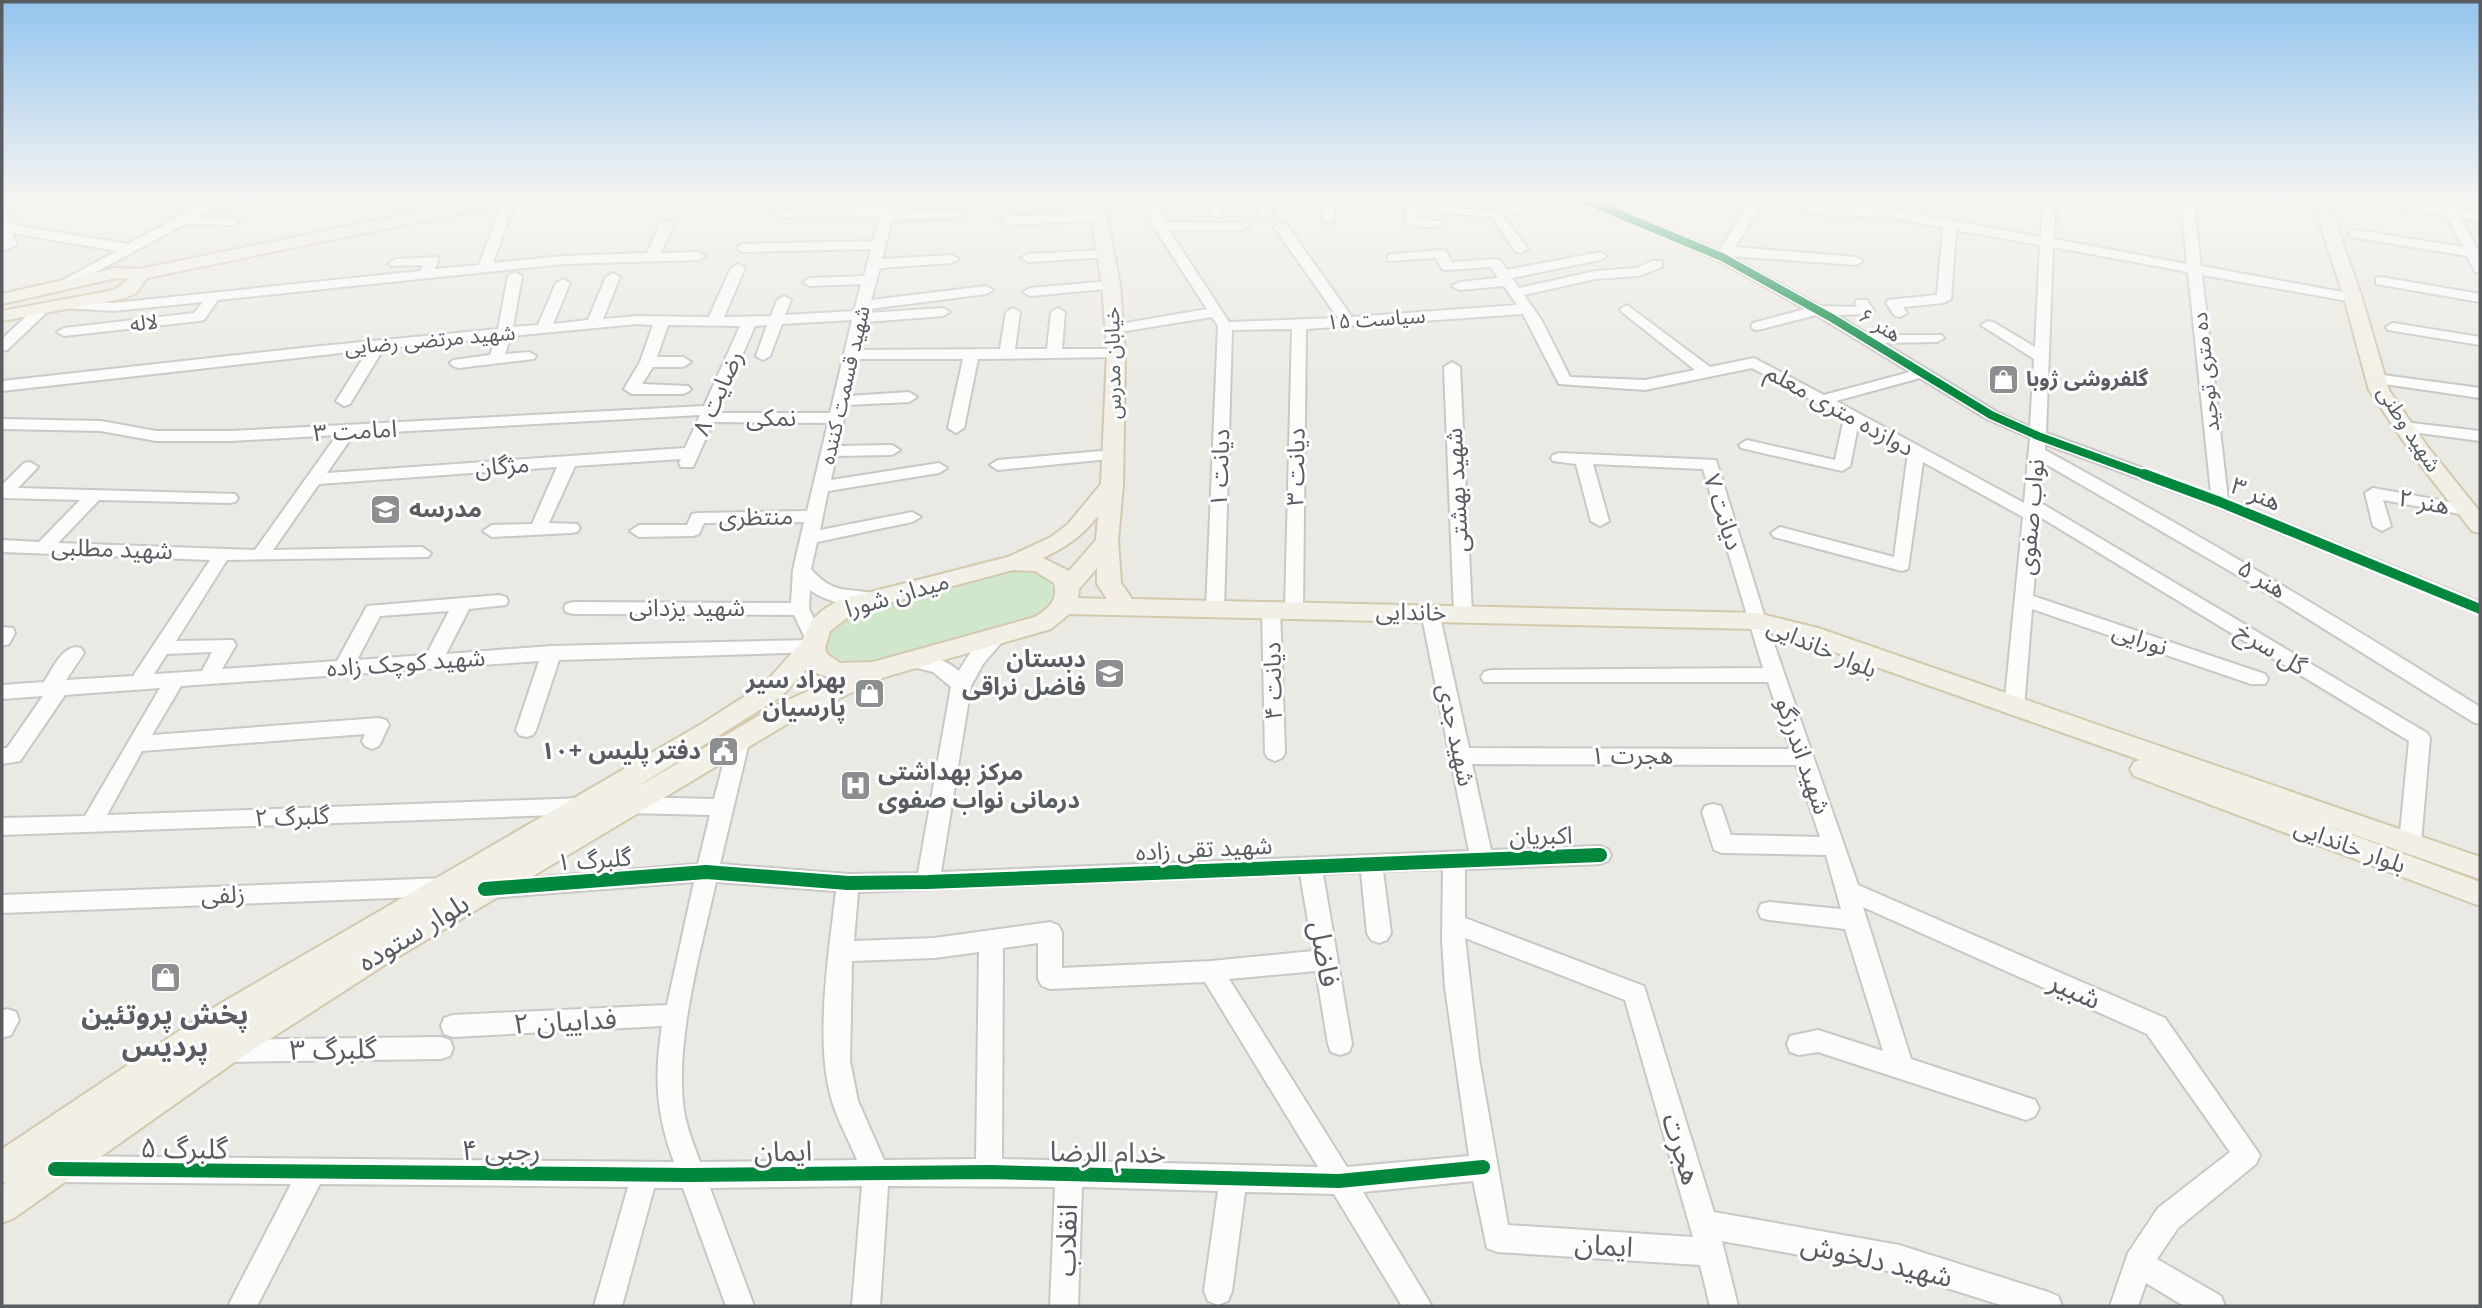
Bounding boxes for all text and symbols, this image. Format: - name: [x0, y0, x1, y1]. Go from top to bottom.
- street label: سیاست ۱۵: [1325, 301, 1426, 335]
- street label: هنر ۶: [1854, 301, 1907, 348]
- street label: شهید قسمت کننده: [812, 303, 876, 467]
- street label: خیابان مدرس: [1097, 306, 1127, 420]
- street label: لاله: [129, 307, 159, 337]
- street label: ده متری توحید: [2185, 311, 2225, 433]
- street label: شهید مرتضی رضایی: [343, 318, 516, 360]
- street label: رضایت ۸: [683, 345, 750, 440]
- street label: دوازده متری معلم: [1760, 354, 1921, 465]
- shop icon: گلفروشی ژوبا: [1986, 362, 2020, 396]
- place label: گلفروشی ژوبا: [2026, 364, 2149, 392]
- street label: شهید وطنی: [2371, 380, 2448, 477]
- street label: نمکی: [746, 400, 796, 433]
- street label: امامت ۳: [312, 411, 398, 448]
- street label: شهید بهشتی: [1436, 427, 1475, 553]
- street label: دیانت ۱: [1201, 428, 1236, 508]
- street label: دیانت ۳: [1277, 428, 1312, 506]
- street label: مژگان: [474, 446, 530, 483]
- street label: نواب صفوی: [2008, 457, 2051, 576]
- street label: هنر ۳: [2227, 468, 2287, 518]
- street label: دیانت ۷: [1697, 469, 1752, 554]
- street label: هنر ۲: [2396, 480, 2452, 521]
- place label: مدرسه: [409, 491, 482, 524]
- school or university icon: مدرسه: [369, 492, 403, 526]
- street label: منتظری: [718, 498, 794, 533]
- street label: شهید مطلبی: [51, 529, 173, 566]
- street label: هنر ۵: [2232, 550, 2293, 605]
- street label: میدان شورا: [841, 563, 952, 624]
- street label: شهید یزدانی: [629, 590, 745, 623]
- street label: خاندایی: [1375, 593, 1447, 628]
- street label: بلوار خاندایی: [1762, 609, 1883, 685]
- street label: نورایی: [2108, 613, 2173, 662]
- street label: گل سرخ: [2229, 614, 2314, 684]
- street label: شهید کوچک زاده: [325, 639, 486, 684]
- place label: دبستان فاضل نراقی: [962, 641, 1086, 702]
- street label: دیانت ۴: [1254, 642, 1289, 720]
- school or university icon: دبستان فاضل نراقی: [1092, 656, 1126, 690]
- place label: بهراد سیر پارسیان: [745, 662, 846, 724]
- shop icon: بهراد سیر پارسیان: [852, 677, 886, 711]
- street label: شهید جدی: [1431, 680, 1484, 789]
- street label: شهید اندرزگو: [1769, 693, 1840, 818]
- place label: دفتر پلیس +۱۰: [541, 733, 701, 767]
- public building icon: دفتر پلیس +۱۰: [707, 734, 741, 768]
- street label: هجرت ۱: [1591, 738, 1673, 771]
- place label: مرکز بهداشتی درمانی نواب صفوی: [878, 754, 1080, 815]
- hospital icon: مرکز بهداشتی درمانی نواب صفوی: [838, 769, 872, 803]
- street label: گلبرگ ۲: [254, 798, 331, 833]
- street label: بلوار خاندایی: [2290, 809, 2411, 880]
- street label: اکبریان: [1509, 817, 1573, 852]
- street label: شهید تقی زاده: [1135, 827, 1273, 868]
- street label: گلبرگ ۱: [555, 839, 633, 878]
- street label: زلفی: [200, 876, 246, 911]
- street label: بلوار ستوده: [350, 883, 475, 979]
- street label: فاضل: [1302, 918, 1350, 990]
- shop icon: پخش پروتئین پردیس: [148, 960, 182, 994]
- street label: شبیر: [2043, 961, 2107, 1017]
- place label: پخش پروتئین پردیس: [81, 994, 249, 1065]
- street label: فداییان ۲: [512, 998, 618, 1042]
- street label: گلبرگ ۳: [289, 1028, 377, 1068]
- street label: هجرت: [1654, 1108, 1712, 1189]
- street label: گلبرگ ۵: [140, 1127, 228, 1167]
- street label: رجبی ۴: [461, 1130, 541, 1168]
- street label: ایمان: [753, 1130, 813, 1170]
- street label: خدام الرضا: [1049, 1131, 1167, 1174]
- street label: انقلاب: [1045, 1203, 1085, 1277]
- street label: ایمان: [1574, 1223, 1635, 1265]
- street label: شهید دلخوش: [1798, 1223, 1957, 1295]

